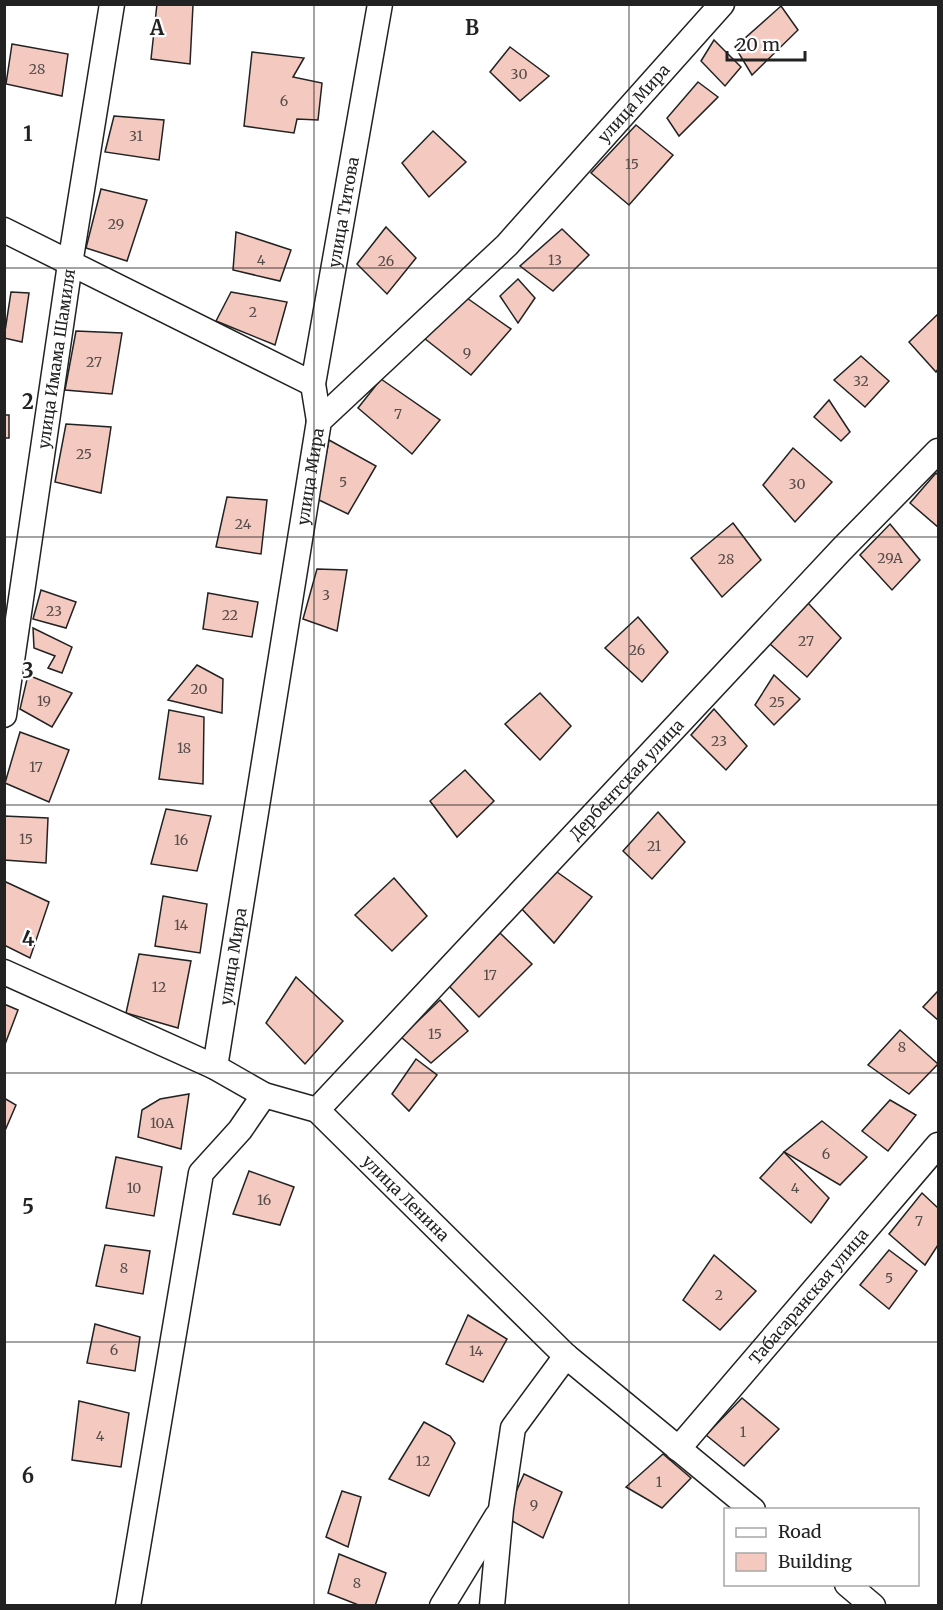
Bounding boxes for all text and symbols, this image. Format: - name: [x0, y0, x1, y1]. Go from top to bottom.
- text: A: [149, 15, 165, 40]
- text: B: [465, 15, 479, 40]
- scale bar: [727, 24, 805, 62]
- text: 20 m: [736, 33, 780, 56]
- street label: улица Мира: [593, 59, 674, 146]
- house number: 28: [29, 60, 45, 78]
- house number: 30: [511, 65, 527, 83]
- house number: 6: [280, 92, 288, 110]
- text: 1: [23, 121, 33, 146]
- house number: 31: [129, 127, 143, 145]
- street label: улица Титова: [324, 155, 363, 269]
- house number: 15: [625, 155, 639, 173]
- house number: 29: [108, 215, 124, 233]
- house number: 4: [257, 251, 266, 269]
- house number: 13: [548, 251, 562, 269]
- house number: 26: [378, 252, 394, 270]
- street label: улица Имама Шамиля: [33, 267, 79, 450]
- house number: 2: [249, 303, 257, 321]
- house number: 9: [463, 344, 471, 362]
- house number: 27: [86, 353, 102, 371]
- house number: 32: [853, 372, 869, 390]
- text: 2: [22, 389, 34, 414]
- house number: 7: [394, 405, 402, 423]
- street label: улица Мира: [292, 426, 328, 527]
- house number: 25: [76, 445, 92, 463]
- house number: 5: [339, 473, 347, 491]
- house number: 30: [789, 475, 805, 493]
- house number: 24: [235, 515, 252, 533]
- house number: 29А: [877, 549, 903, 567]
- house number: 28: [718, 550, 734, 568]
- house number: 3: [322, 586, 330, 604]
- house number: 23: [46, 602, 62, 620]
- house number: 22: [222, 606, 238, 624]
- house number: 27: [798, 632, 814, 650]
- house number: 26: [629, 641, 645, 659]
- text: 3: [22, 658, 34, 683]
- house number: 20: [190, 680, 208, 698]
- house number: 19: [37, 692, 51, 710]
- house number: 25: [769, 693, 785, 711]
- street label: Дербентская улица: [565, 714, 688, 844]
- house number: 23: [711, 732, 727, 750]
- house number: 18: [177, 739, 191, 757]
- house number: 17: [29, 758, 43, 776]
- house number: 15: [19, 830, 33, 848]
- house number: 16: [174, 831, 188, 849]
- house number: 21: [647, 837, 661, 855]
- street label: улица Мира: [215, 906, 251, 1007]
- house number: 14: [174, 916, 188, 934]
- text: 4: [22, 926, 35, 951]
- house number: 17: [483, 966, 497, 984]
- house number: 12: [152, 978, 166, 996]
- house number: 15: [428, 1025, 442, 1043]
- house number: 8: [898, 1038, 906, 1056]
- house number: 10А: [150, 1114, 174, 1132]
- house number: 6: [822, 1145, 830, 1163]
- street label: улица Ленина: [358, 1151, 454, 1245]
- house number: 10: [127, 1179, 141, 1197]
- house number: 4: [791, 1179, 800, 1197]
- house number: 16: [257, 1191, 271, 1209]
- text: 5: [22, 1194, 34, 1219]
- house number: 7: [915, 1212, 923, 1230]
- street label: Табасаранская улица: [745, 1224, 873, 1368]
- house number: 8: [120, 1259, 128, 1277]
- house number: 5: [885, 1269, 893, 1287]
- house number: 2: [715, 1286, 723, 1304]
- house number: 6: [110, 1341, 118, 1359]
- house number: 14: [469, 1342, 483, 1360]
- house number: 1: [740, 1423, 746, 1441]
- house number: 4: [96, 1427, 105, 1445]
- house number: 12: [416, 1452, 430, 1470]
- text: 6: [22, 1463, 34, 1488]
- house number: 1: [656, 1473, 662, 1491]
- house number: 9: [530, 1496, 538, 1514]
- legend: [724, 1508, 919, 1586]
- text: Road: [778, 1520, 822, 1543]
- text: Building: [778, 1550, 852, 1573]
- house number: 8: [353, 1574, 361, 1592]

